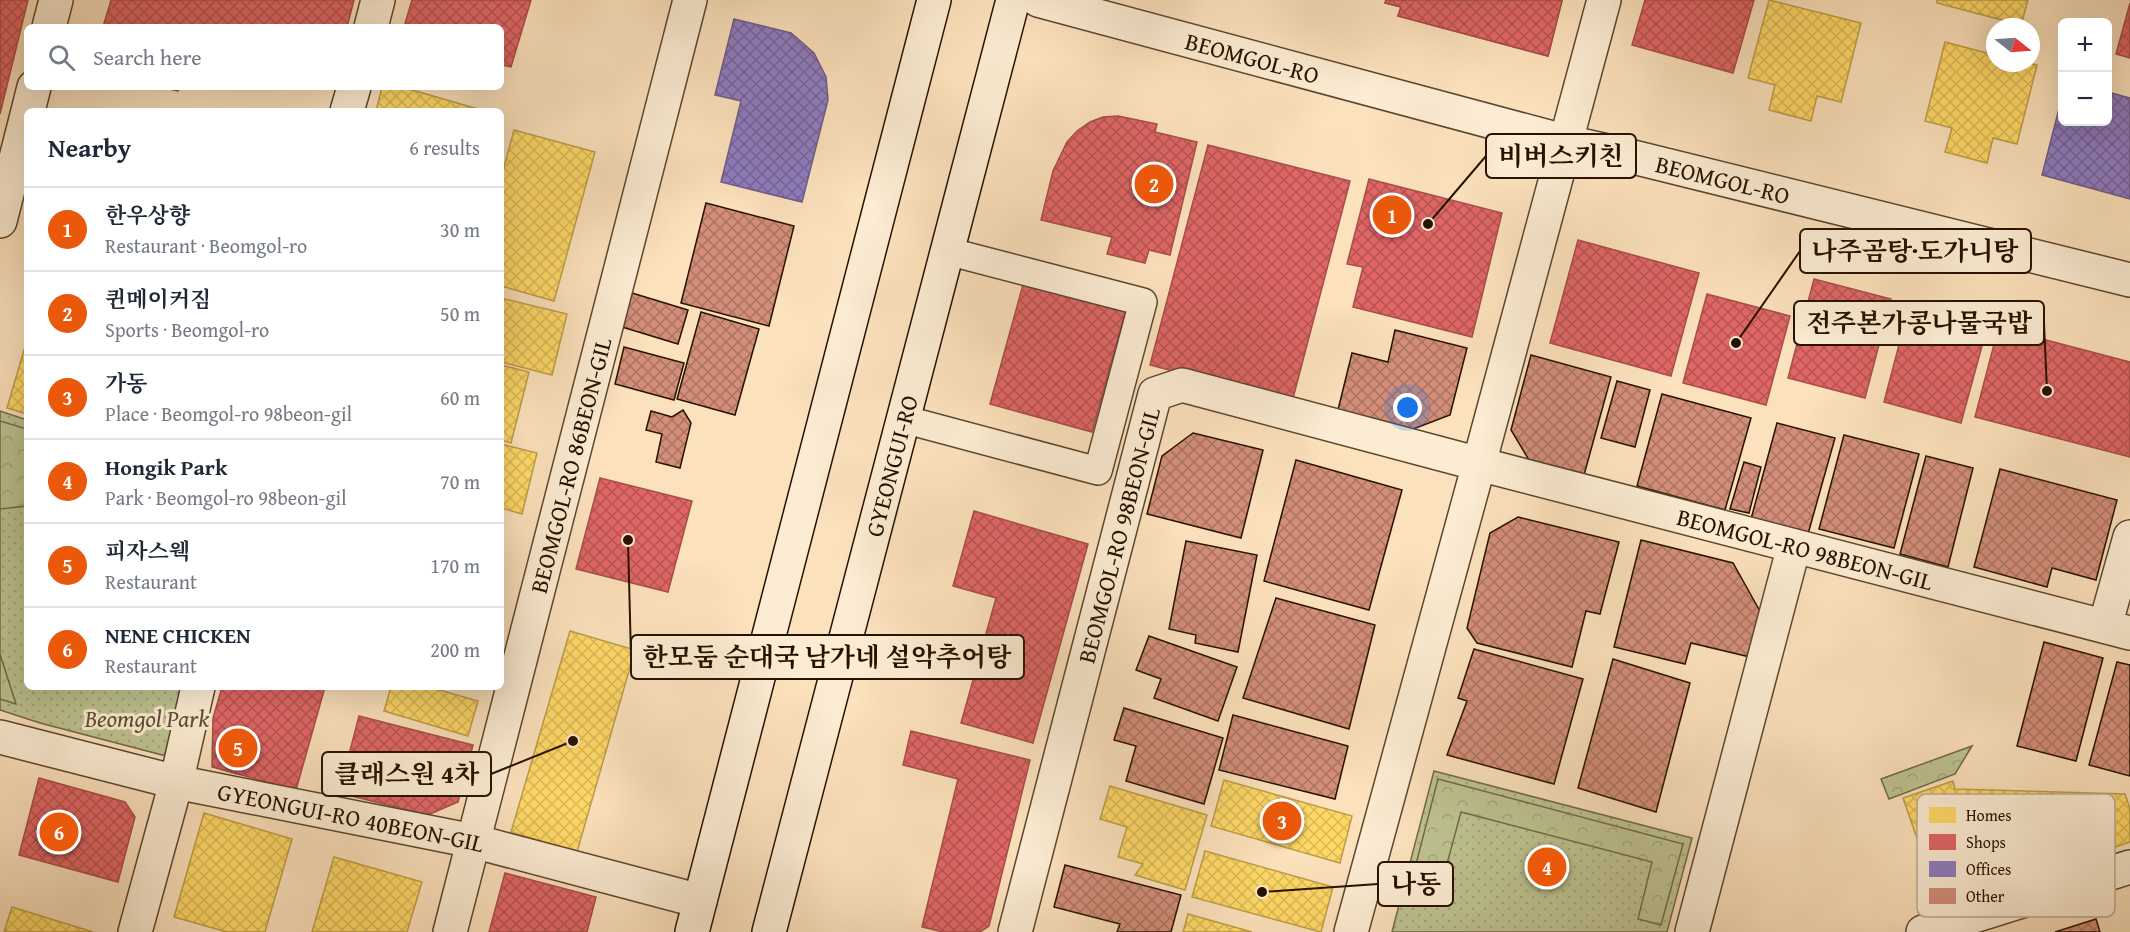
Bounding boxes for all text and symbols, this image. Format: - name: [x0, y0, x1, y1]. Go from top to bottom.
- north arrow: [1986, 18, 2040, 72]
- map controls: [2058, 18, 2112, 126]
- button: +: [2058, 18, 2112, 72]
- street label: BEOMGOL-RO: [1182, 23, 1323, 92]
- search box: [24, 24, 504, 90]
- icon: search: [45, 41, 78, 74]
- text: Search here: [93, 41, 202, 73]
- button: −: [2058, 72, 2112, 126]
- text: Nearby: [48, 128, 131, 167]
- text: 6 results: [409, 133, 480, 162]
- callout: 비버스키친: [1486, 134, 1636, 178]
- text: 비버스키친: [1498, 136, 1624, 175]
- street label: BEOMGOL-RO: [1652, 146, 1794, 213]
- pin: 2: [1134, 162, 1174, 207]
- pin: 1: [1372, 192, 1412, 238]
- text: 한우상향: [105, 199, 190, 231]
- text: 1: [62, 215, 73, 244]
- text: 30 m: [440, 215, 480, 244]
- callout: 나주곰탕·도가니탕: [1800, 229, 2031, 273]
- text: Restaurant · Beomgol-ro: [105, 231, 307, 260]
- text: 나주곰탕·도가니탕: [1812, 231, 2019, 270]
- text: 퀸메이커짐: [105, 283, 211, 315]
- text: 2: [62, 299, 73, 328]
- text: 50 m: [440, 299, 480, 328]
- callout: 전주본가콩나물국밥: [1794, 301, 2044, 345]
- text: 전주본가콩나물국밥: [1806, 303, 2033, 342]
- text: Sports · Beomgol-ro: [105, 315, 269, 344]
- street label: BEOMGOL-RO 86BEON-GIL: [520, 333, 620, 597]
- text: 가동: [105, 367, 148, 399]
- text: 3: [62, 383, 73, 412]
- text: 60 m: [440, 383, 480, 412]
- street label: GYEONGUI-RO: [856, 391, 926, 540]
- your location: [1393, 393, 1422, 422]
- text: Place · Beomgol-ro 98beon-gil: [105, 399, 352, 428]
- street label: BEOMGOL-RO 98BEON-GIL: [1068, 403, 1168, 667]
- text: Hongik Park: [105, 451, 227, 483]
- text: 4: [62, 467, 73, 496]
- text: 70 m: [440, 467, 480, 496]
- text: Park · Beomgol-ro 98beon-gil: [105, 483, 347, 512]
- street label: BEOMGOL-RO 98BEON-GIL: [1673, 499, 1937, 599]
- text: 피자스웩: [105, 535, 190, 567]
- text: 5: [62, 551, 73, 580]
- text: 170 m: [430, 551, 480, 580]
- text: Restaurant: [105, 567, 197, 596]
- text: NENE CHICKEN: [105, 619, 251, 651]
- text: 6: [62, 635, 73, 664]
- text: 200 m: [430, 635, 480, 664]
- callout: 한모둠 순대국 남가네 설악추어탕: [631, 635, 1024, 679]
- text: 한모둠 순대국 남가네 설악추어탕: [643, 637, 1012, 676]
- text: Restaurant: [105, 651, 197, 680]
- park label: Beomgol Park: [84, 701, 209, 736]
- pin: 5: [218, 726, 258, 771]
- callout: 클래스원 4차: [322, 752, 491, 796]
- text: 클래스원 4차: [335, 754, 480, 793]
- street label: GYEONGUI-RO 40BEON-GIL: [215, 773, 488, 861]
- legend: [1917, 794, 2115, 917]
- pin: 3: [1262, 798, 1302, 844]
- text: Homes: [1966, 803, 2012, 827]
- pin: 6: [40, 810, 78, 854]
- text: Shops: [1966, 830, 2006, 854]
- pin: 4: [1528, 844, 1566, 890]
- text: Offices: [1966, 857, 2011, 881]
- callout: 나동: [1378, 862, 1453, 906]
- text: 나동: [1391, 864, 1441, 903]
- text: Other: [1966, 884, 2005, 908]

